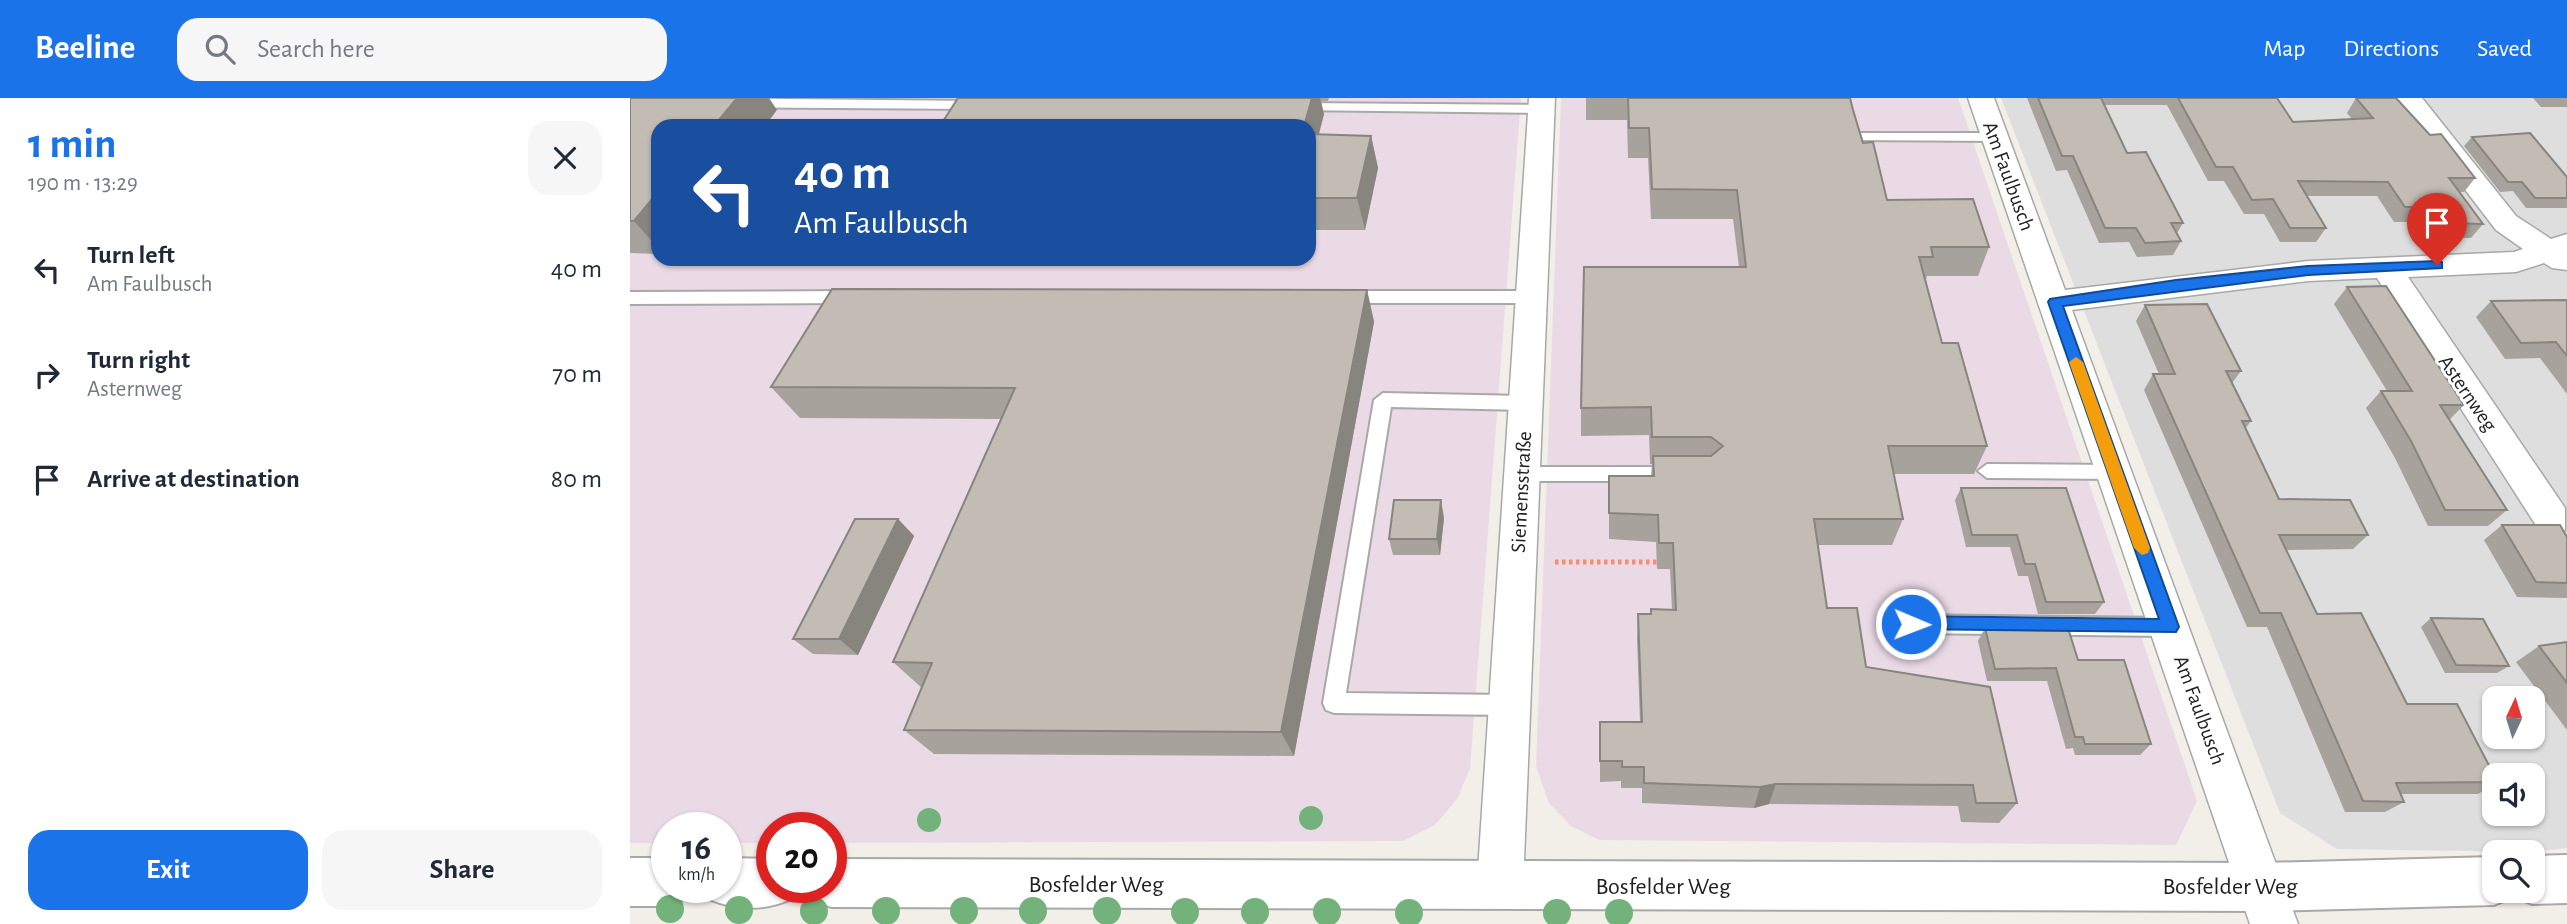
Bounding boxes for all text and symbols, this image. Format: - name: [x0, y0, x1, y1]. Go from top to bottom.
- search box: [177, 18, 667, 81]
- icon: search: [201, 30, 239, 68]
- text: Beeline: [35, 32, 135, 65]
- text: Search here: [257, 36, 375, 62]
- text: Map: [2263, 37, 2305, 61]
- text: Directions: [2343, 37, 2439, 61]
- text: Saved: [2477, 37, 2532, 61]
- street label: Am Faulbusch: [1979, 119, 2038, 234]
- button: close: [528, 121, 602, 195]
- text: 1 min: [28, 123, 117, 165]
- icon: left: [679, 147, 770, 238]
- text: 40 m: [794, 149, 891, 198]
- text: 190 m · 13:29: [28, 172, 138, 195]
- pin: [2407, 193, 2467, 265]
- icon: arrive: [2418, 204, 2456, 242]
- text: Am Faulbusch: [794, 207, 969, 239]
- text: Turn left: [87, 242, 175, 268]
- icon: left: [28, 251, 66, 289]
- text: 40 m: [551, 256, 602, 282]
- text: Am Faulbusch: [87, 273, 213, 296]
- text: Turn right: [87, 347, 190, 373]
- street label: Asternweg: [2435, 351, 2501, 436]
- icon: right: [28, 356, 66, 394]
- text: 70 m: [552, 361, 602, 387]
- text: Asternweg: [87, 378, 182, 401]
- street label: Siemensstraße: [1508, 431, 1535, 553]
- icon: arrive: [28, 461, 66, 499]
- text: Arrive at destination: [87, 466, 300, 492]
- text: 80 m: [551, 466, 602, 492]
- position arrow: [1874, 587, 1948, 661]
- street label: Am Faulbusch: [2170, 653, 2229, 768]
- north arrow: [2482, 686, 2544, 749]
- map controls: [2482, 686, 2545, 903]
- button: sound: [2482, 763, 2545, 826]
- speed limit sign: 20: [756, 812, 847, 903]
- button: Exit: [28, 830, 308, 910]
- button: Share: [322, 830, 602, 910]
- text: 16: [682, 831, 711, 866]
- button: search: [2482, 840, 2545, 903]
- text: km/h: [678, 866, 715, 884]
- street label: Bosfelder Weg: [1028, 873, 1164, 897]
- street label: Bosfelder Weg: [1595, 875, 1731, 899]
- street label: Bosfelder Weg: [2162, 875, 2298, 899]

